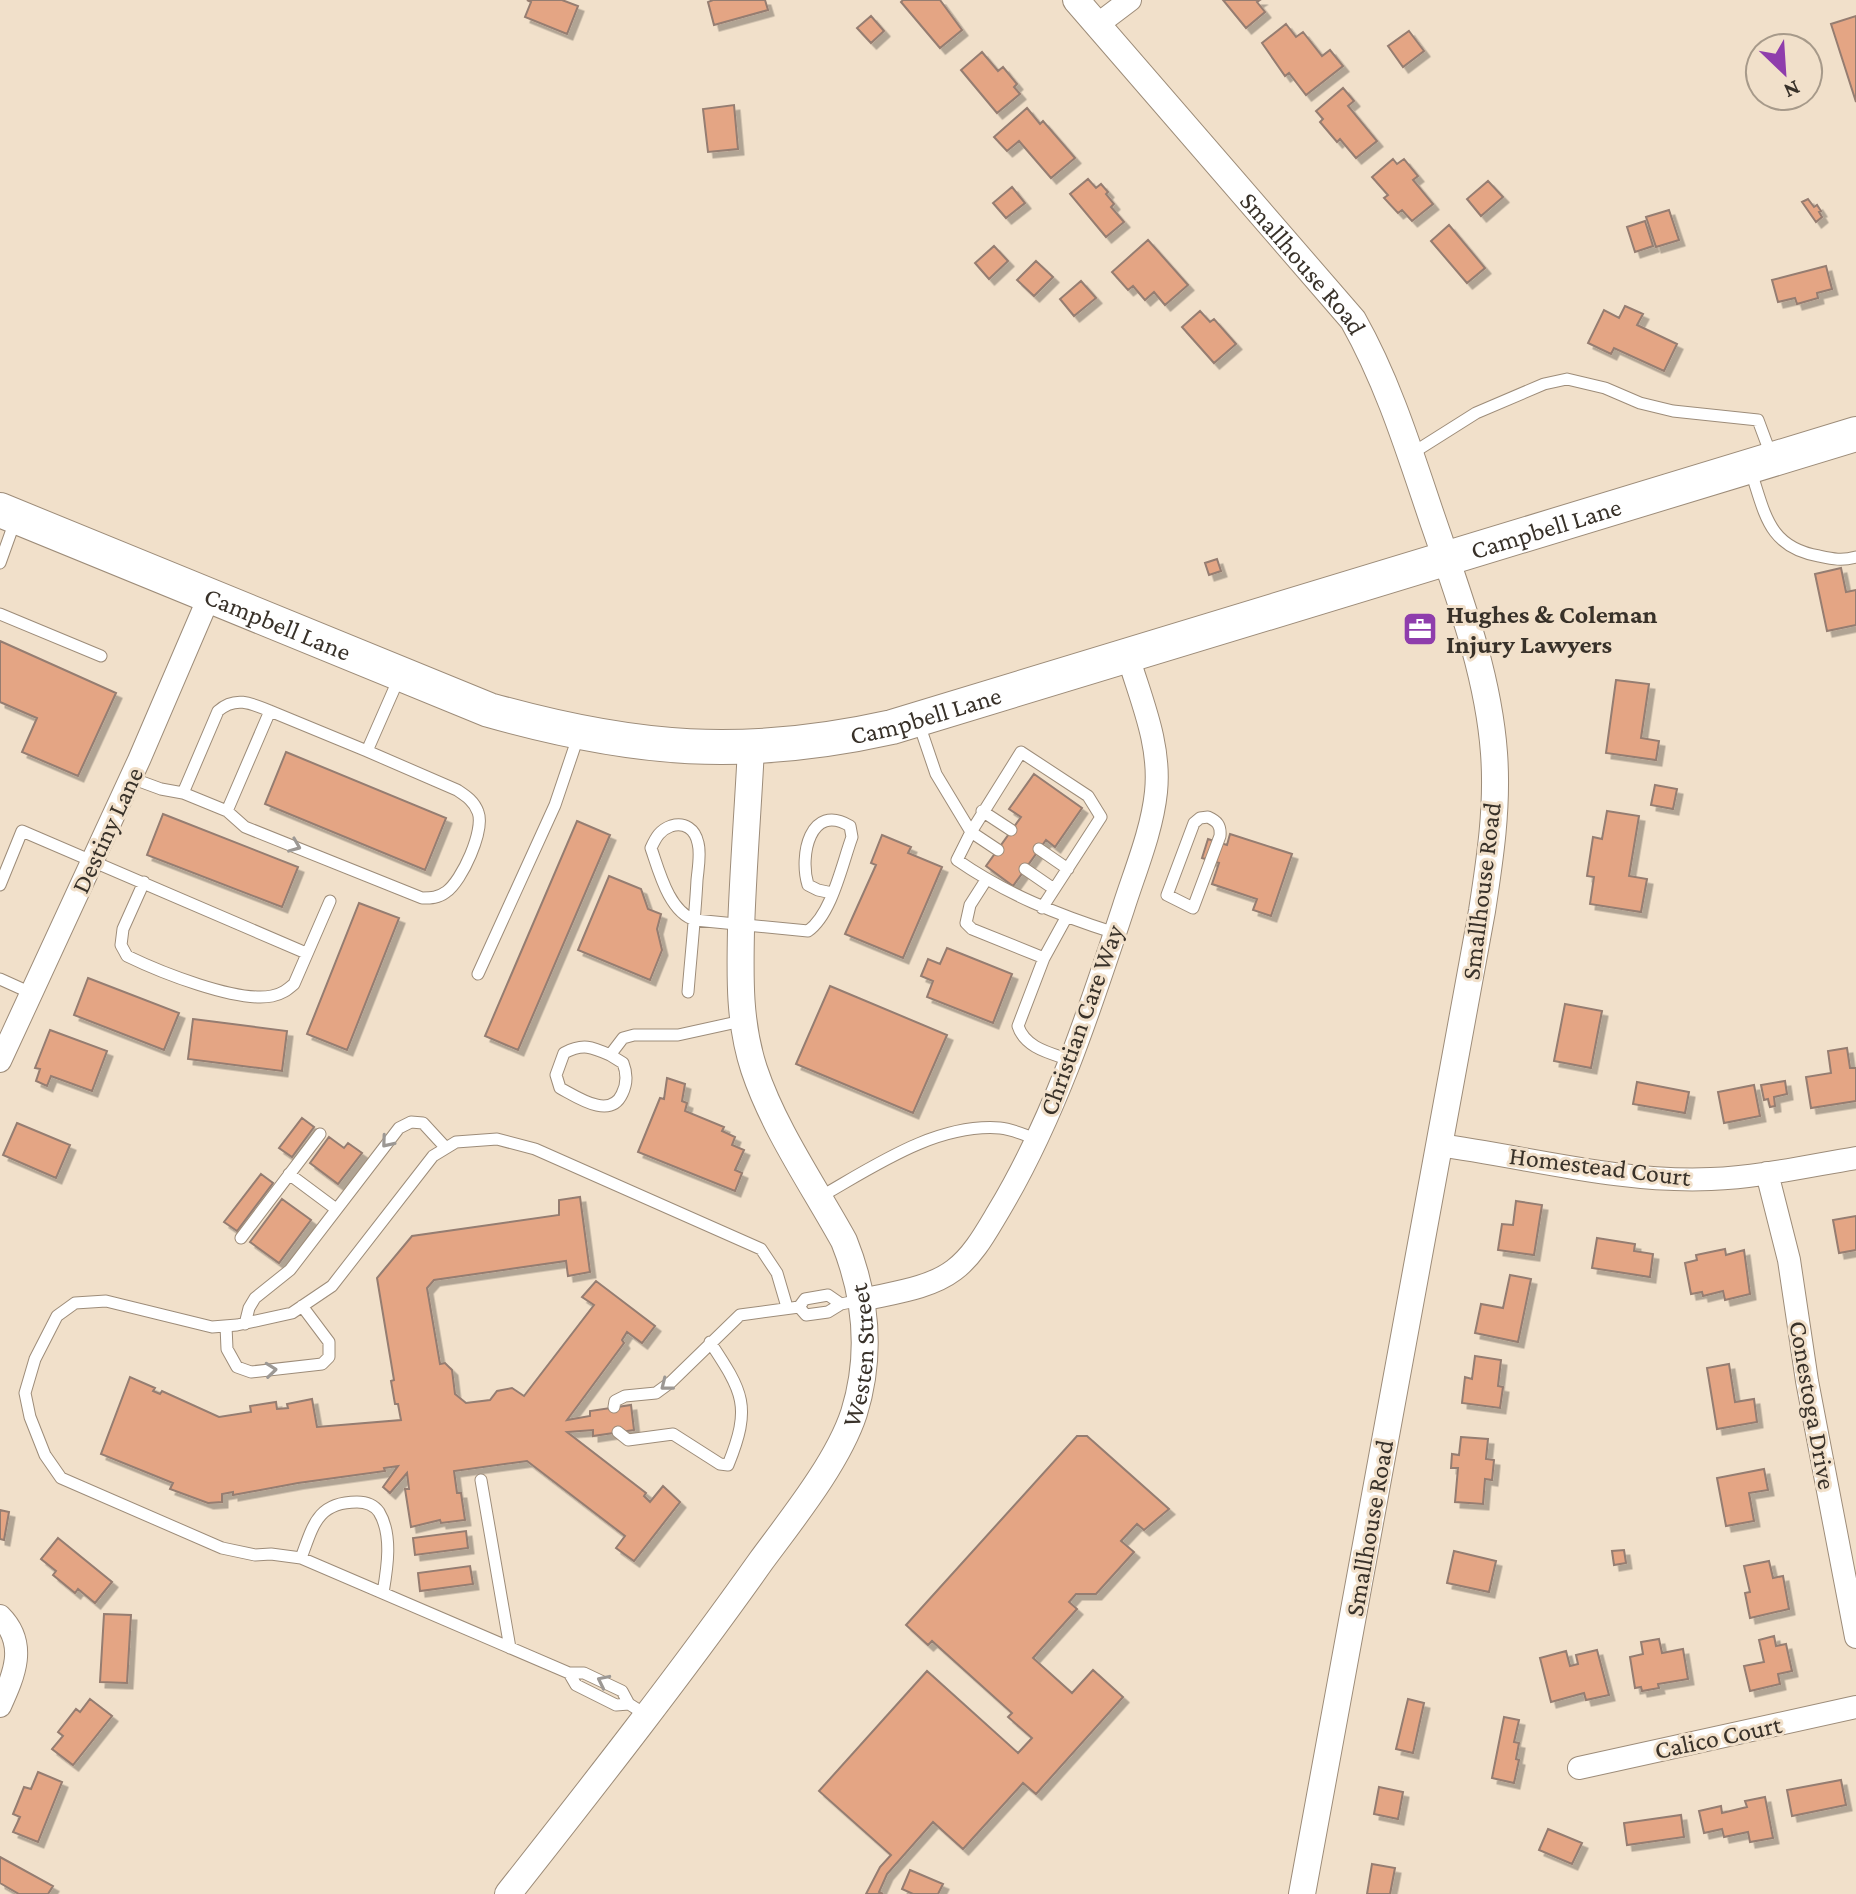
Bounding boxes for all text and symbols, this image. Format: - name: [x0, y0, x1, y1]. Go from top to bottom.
- north arrow: [1744, 32, 1824, 112]
- text: N: [1780, 75, 1804, 104]
- street label: Smallhouse Road: [1234, 186, 1372, 340]
- street label: Campbell Lane: [1467, 492, 1625, 565]
- street label: Campbell Lane: [200, 581, 355, 667]
- place label: Hughes & Coleman Injury Lawyers: [1446, 600, 1658, 659]
- office icon: Hughes & Coleman Injury Lawyers: [1401, 610, 1439, 648]
- street label: Campbell Lane: [848, 681, 1005, 750]
- street label: Destiny Lane: [66, 763, 149, 898]
- street label: Smallhouse Road: [1456, 800, 1507, 981]
- one-way arrow: [287, 837, 301, 853]
- street label: Christian Care Way: [1034, 920, 1130, 1119]
- one-way arrow: [382, 1132, 397, 1147]
- street label: Homestead Court: [1508, 1141, 1693, 1192]
- street label: Westen Street: [836, 1281, 880, 1431]
- street label: Conestoga Drive: [1783, 1318, 1842, 1492]
- one-way arrow: [265, 1361, 278, 1378]
- one-way arrow: [661, 1375, 675, 1390]
- street label: Smallhouse Road: [1340, 1437, 1399, 1619]
- one-way arrow: [597, 1675, 611, 1691]
- street label: Calico Court: [1652, 1710, 1785, 1765]

